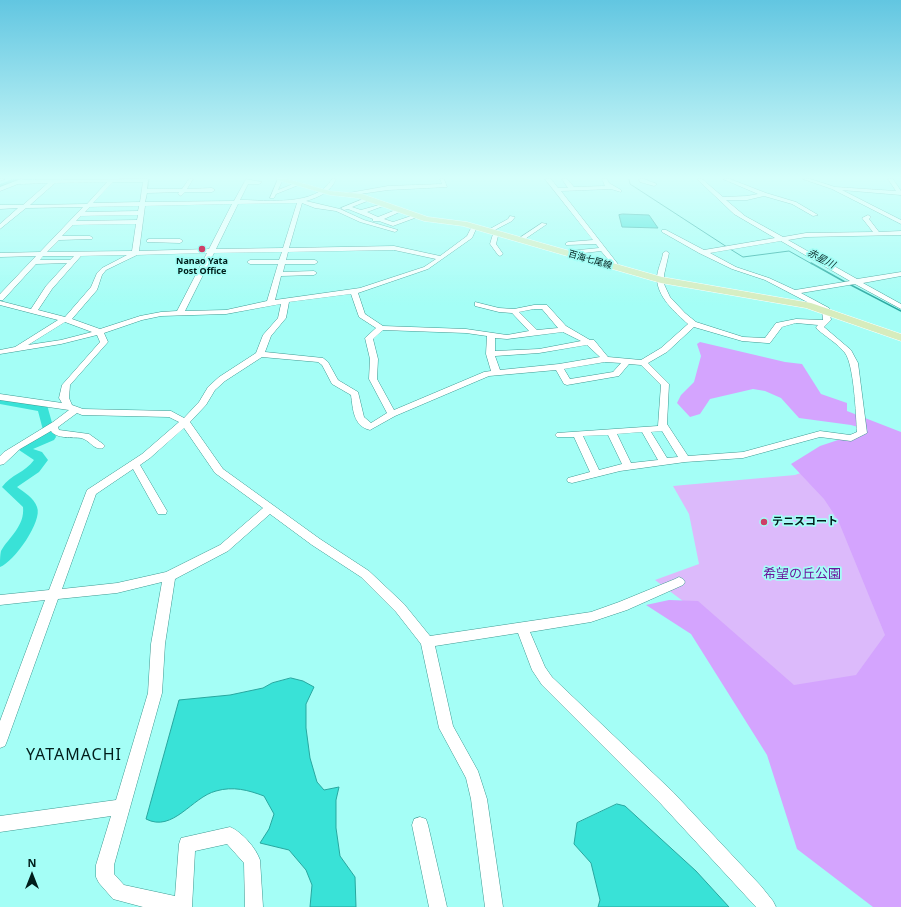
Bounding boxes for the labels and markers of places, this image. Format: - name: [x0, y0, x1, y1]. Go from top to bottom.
- marker: Nanao Yata Post Office: [197, 244, 207, 254]
- place label: Nanao Yata Post Office: [176, 256, 228, 277]
- place label: テニスコート: [772, 515, 838, 529]
- marker: テニスコート: [759, 517, 769, 527]

